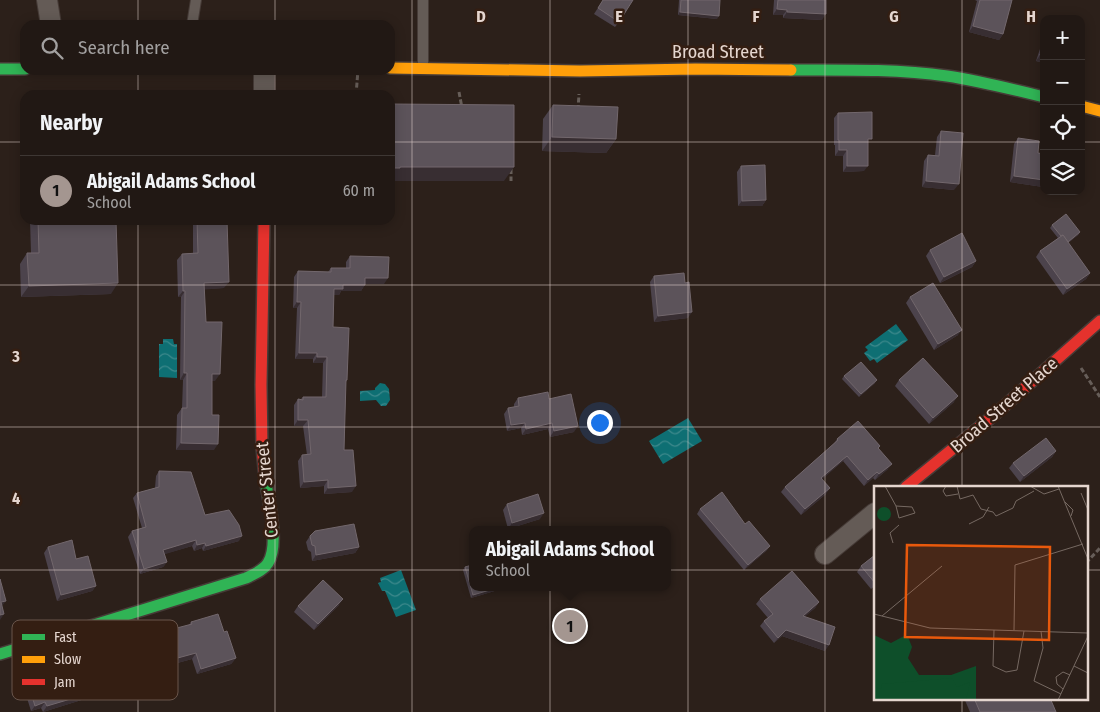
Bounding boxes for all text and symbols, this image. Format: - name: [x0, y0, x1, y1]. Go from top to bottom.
- text: D: [476, 7, 486, 26]
- text: E: [615, 7, 623, 26]
- text: F: [752, 7, 760, 26]
- text: G: [889, 7, 899, 26]
- text: H: [1026, 7, 1036, 26]
- map controls: [1040, 15, 1085, 195]
- button: +: [1040, 15, 1085, 60]
- search box: [20, 20, 395, 75]
- icon: search: [38, 34, 66, 62]
- text: Search here: [78, 36, 170, 59]
- street label: Broad Street: [672, 41, 764, 63]
- button: −: [1040, 60, 1085, 105]
- button: locate: [1040, 105, 1085, 150]
- text: Nearby: [40, 110, 102, 136]
- button: layers: [1040, 150, 1085, 195]
- text: Abigail Adams School: [87, 170, 256, 193]
- text: 1: [53, 181, 59, 200]
- text: 60 m: [343, 181, 375, 200]
- text: School: [87, 193, 131, 212]
- text: 3: [11, 347, 20, 366]
- street label: Broad Street Place: [946, 352, 1062, 458]
- your location: [587, 410, 613, 436]
- street label: Center Street: [251, 441, 283, 539]
- inset map: [874, 486, 1088, 700]
- text: 4: [12, 489, 20, 508]
- popup: [469, 526, 671, 591]
- text: Abigail Adams School: [486, 538, 654, 561]
- text: School: [486, 561, 530, 580]
- pin: 1: [554, 607, 586, 645]
- legend: [12, 620, 178, 700]
- text: Fast: [54, 629, 77, 646]
- text: Slow: [54, 651, 81, 668]
- text: Jam: [54, 674, 75, 691]

